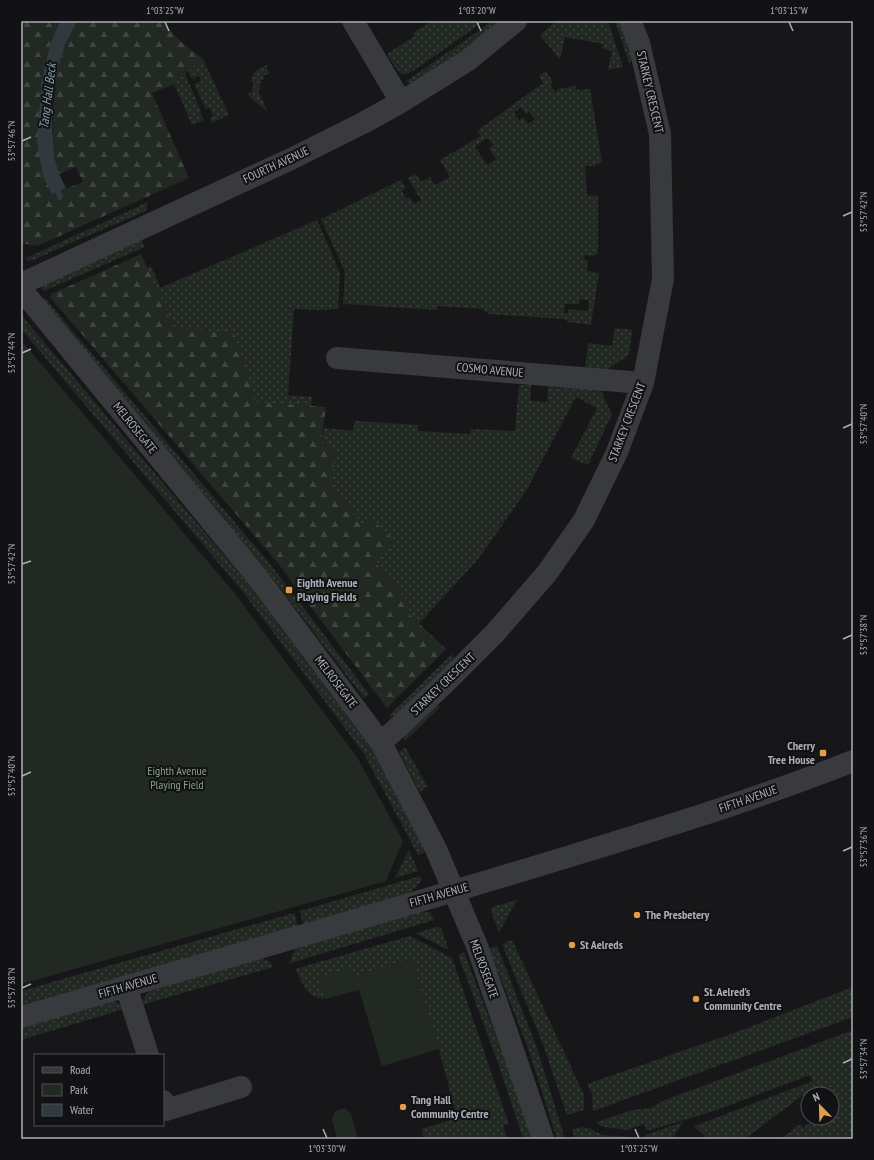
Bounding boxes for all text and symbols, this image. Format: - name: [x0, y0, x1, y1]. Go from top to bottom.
- text: 1°03'25"W: [146, 4, 184, 17]
- text: 1°03'20"W: [458, 4, 496, 17]
- text: 1°03'15"W: [770, 4, 808, 17]
- street label: STARKEY CRESCENT: [634, 49, 667, 135]
- water label: Tang Hall Beck: [35, 60, 60, 130]
- text: 53°57'46"N: [5, 121, 18, 161]
- street label: FOURTH AVENUE: [241, 143, 311, 186]
- text: 53°57'42"N: [857, 192, 870, 232]
- text: 53°57'44"N: [5, 333, 18, 373]
- street label: COSMO AVENUE: [456, 359, 524, 380]
- street label: STARKEY CRESCENT: [604, 379, 649, 464]
- street label: MELROSEGATE: [110, 399, 161, 456]
- text: 53°57'40"N: [857, 404, 870, 444]
- text: 53°57'42"N: [5, 544, 18, 584]
- place label: Eighth Avenue Playing Fields: [297, 575, 358, 604]
- marker: Eighth Avenue Playing Fields: [284, 585, 294, 595]
- text: 53°57'38"N: [857, 615, 870, 655]
- street label: STARKEY CRESCENT: [407, 649, 479, 718]
- street label: MELROSEGATE: [312, 653, 361, 711]
- place label: Cherry Tree House: [768, 738, 815, 767]
- marker: Cherry Tree House: [818, 748, 828, 758]
- text: 53°57'40"N: [5, 756, 18, 796]
- park label: Eighth Avenue Playing Field: [147, 763, 207, 792]
- street label: FIFTH AVENUE: [717, 782, 779, 815]
- text: 53°57'36"N: [857, 827, 870, 867]
- street label: FIFTH AVENUE: [408, 879, 470, 910]
- place label: The Presbetery: [645, 907, 710, 922]
- marker: The Presbetery: [632, 910, 642, 920]
- street label: MELROSEGATE: [467, 937, 502, 1000]
- place label: St Aelreds: [580, 937, 623, 952]
- marker: St Aelreds: [567, 940, 577, 950]
- text: 53°57'38"N: [5, 968, 18, 1008]
- street label: FIFTH AVENUE: [97, 970, 159, 1001]
- place label: St. Aelred’s Community Centre: [704, 984, 782, 1013]
- marker: St. Aelred’s Community Centre: [691, 994, 701, 1004]
- text: 53°57'34"N: [857, 1039, 870, 1079]
- legend: [34, 1054, 164, 1126]
- text: Road: [70, 1062, 90, 1077]
- text: Park: [70, 1082, 88, 1097]
- north arrow: [800, 1086, 840, 1126]
- text: N: [811, 1089, 822, 1104]
- place label: Tang Hall Community Centre: [411, 1092, 489, 1121]
- text: Water: [70, 1102, 95, 1117]
- marker: Tang Hall Community Centre: [398, 1102, 408, 1112]
- text: 1°03'30"W: [308, 1142, 346, 1155]
- text: 1°03'25"W: [620, 1142, 658, 1155]

